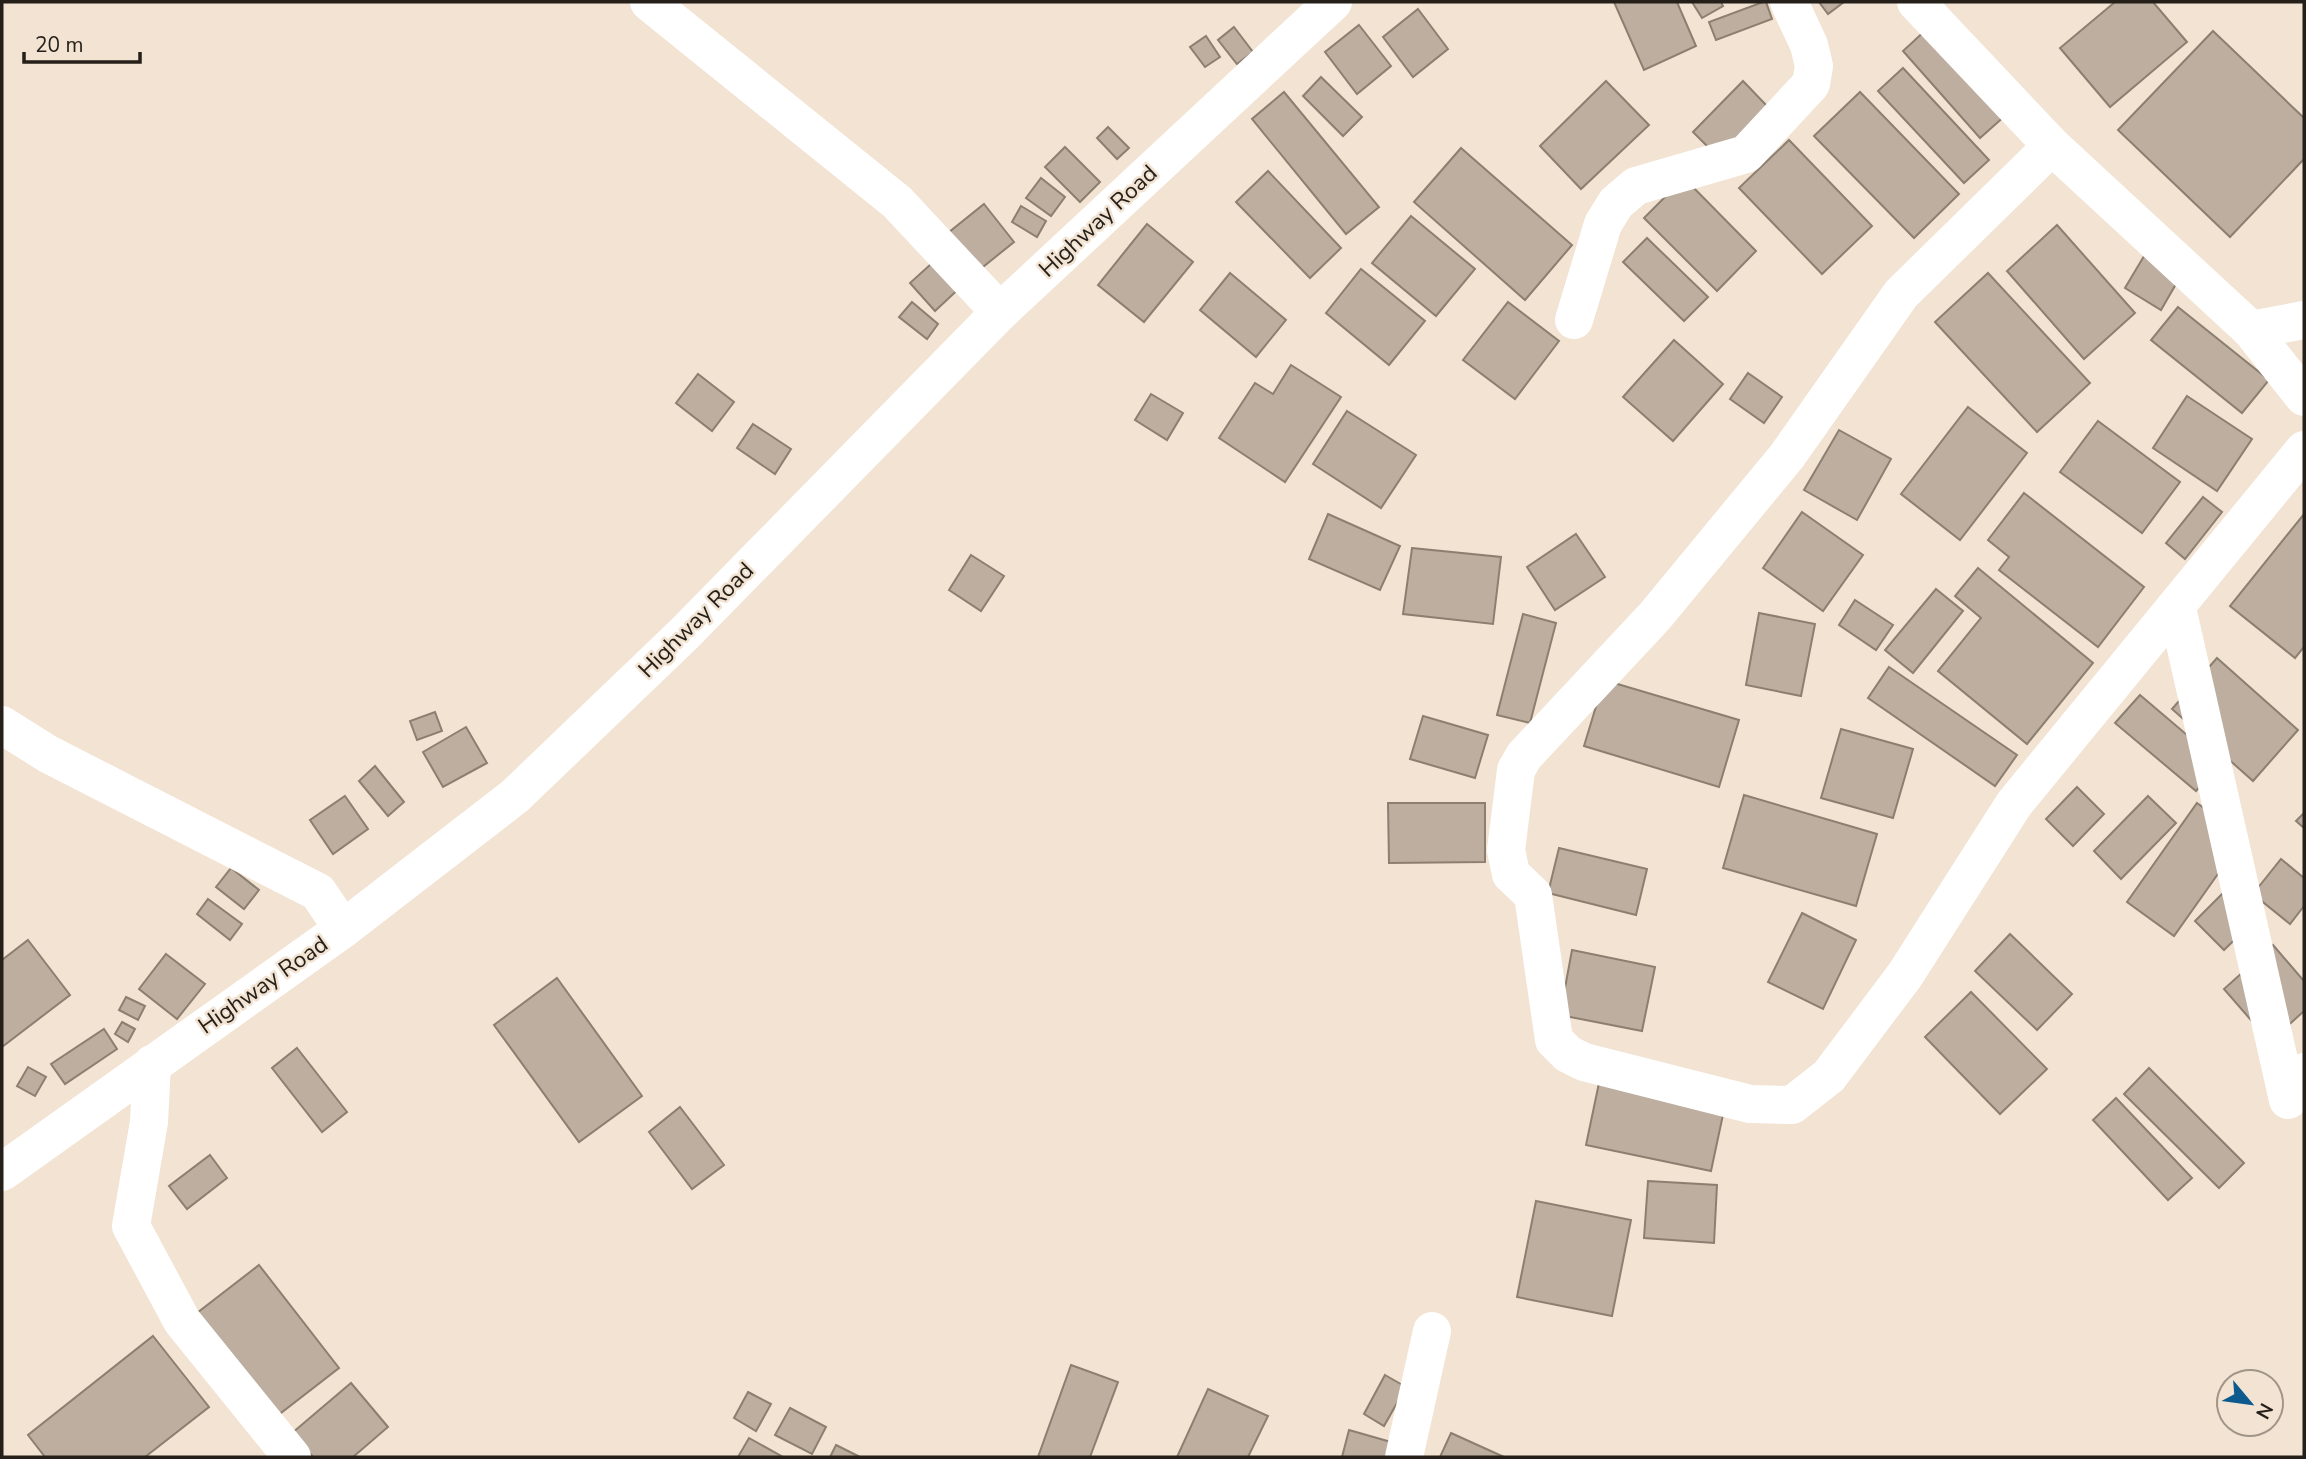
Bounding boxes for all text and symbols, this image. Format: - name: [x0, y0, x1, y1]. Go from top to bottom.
- scale bar: [24, 21, 140, 65]
- text: 20 m: [35, 31, 84, 59]
- street label: Highway Road: [1032, 158, 1164, 284]
- street label: Highway Road: [631, 555, 761, 685]
- street label: Highway Road: [192, 929, 334, 1041]
- north arrow: [2215, 1368, 2285, 1438]
- text: N: [2249, 1398, 2279, 1423]

